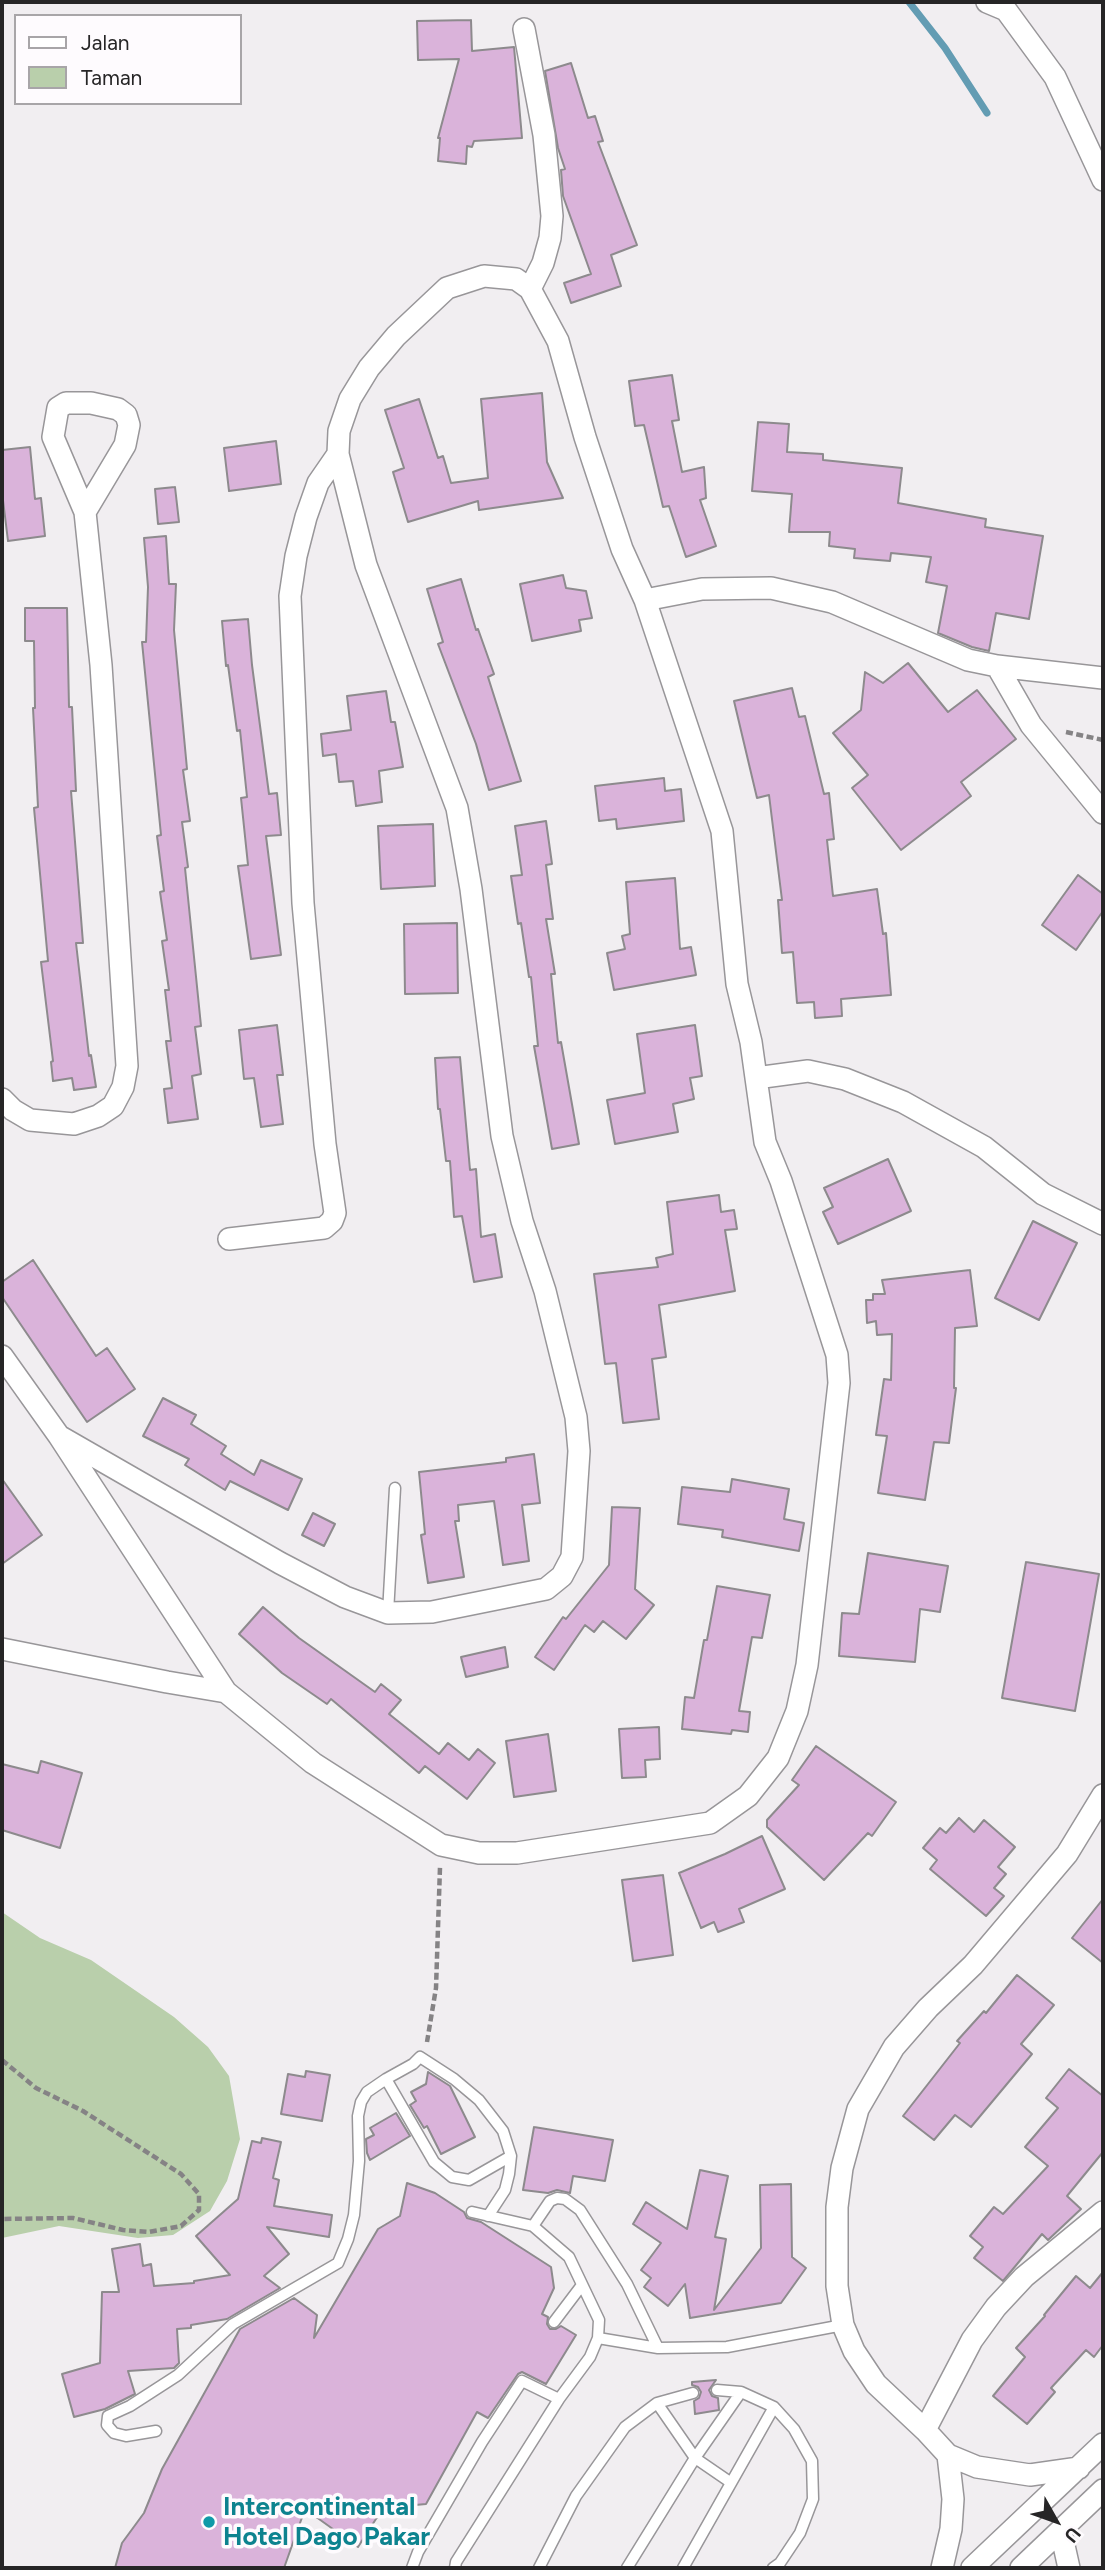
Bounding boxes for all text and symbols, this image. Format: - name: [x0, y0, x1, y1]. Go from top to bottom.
- legend: [14, 14, 242, 105]
- text: Jalan: [81, 30, 130, 55]
- text: Taman: [81, 65, 142, 90]
- north arrow: [1021, 2486, 1091, 2556]
- place label: Intercontinental Hotel Dago Pakar: [223, 2491, 430, 2552]
- marker: Intercontinental Hotel Dago Pakar: [201, 2514, 217, 2530]
- text: U: [1059, 2522, 1086, 2547]

